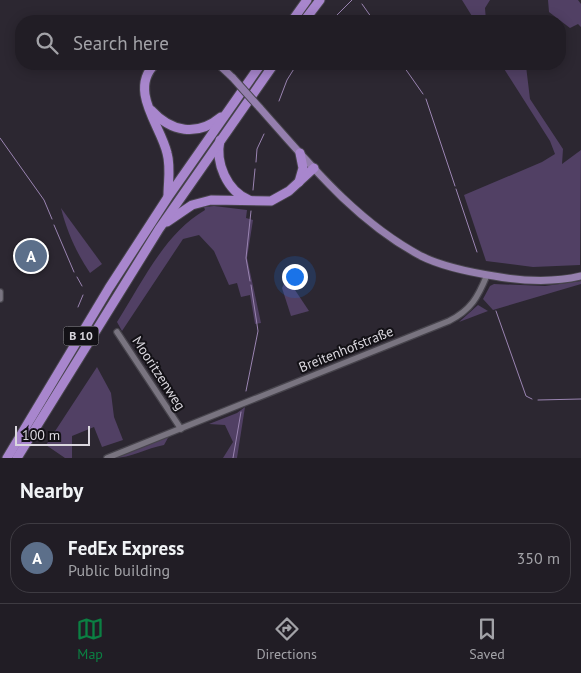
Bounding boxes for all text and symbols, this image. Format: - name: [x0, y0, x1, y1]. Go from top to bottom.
- search box: [15, 15, 566, 70]
- icon: search: [33, 29, 61, 57]
- text: Search here: [73, 31, 169, 55]
- pin: A: [15, 237, 47, 275]
- your location: [282, 264, 308, 290]
- street label: Breitenhofstraße: [296, 322, 396, 376]
- road number: B 10: [64, 326, 98, 346]
- street label: Mooritzenweg: [128, 333, 190, 413]
- scale bar: [15, 423, 90, 446]
- text: 100 m: [22, 426, 60, 444]
- text: Nearby: [20, 477, 83, 504]
- text: FedEx Express: [68, 536, 184, 560]
- text: A: [32, 548, 42, 568]
- text: 350 m: [517, 548, 560, 568]
- text: Public building: [68, 560, 170, 580]
- tab: Map: [76, 615, 104, 663]
- tab: Directions: [256, 615, 317, 663]
- tab: Saved: [469, 615, 505, 663]

